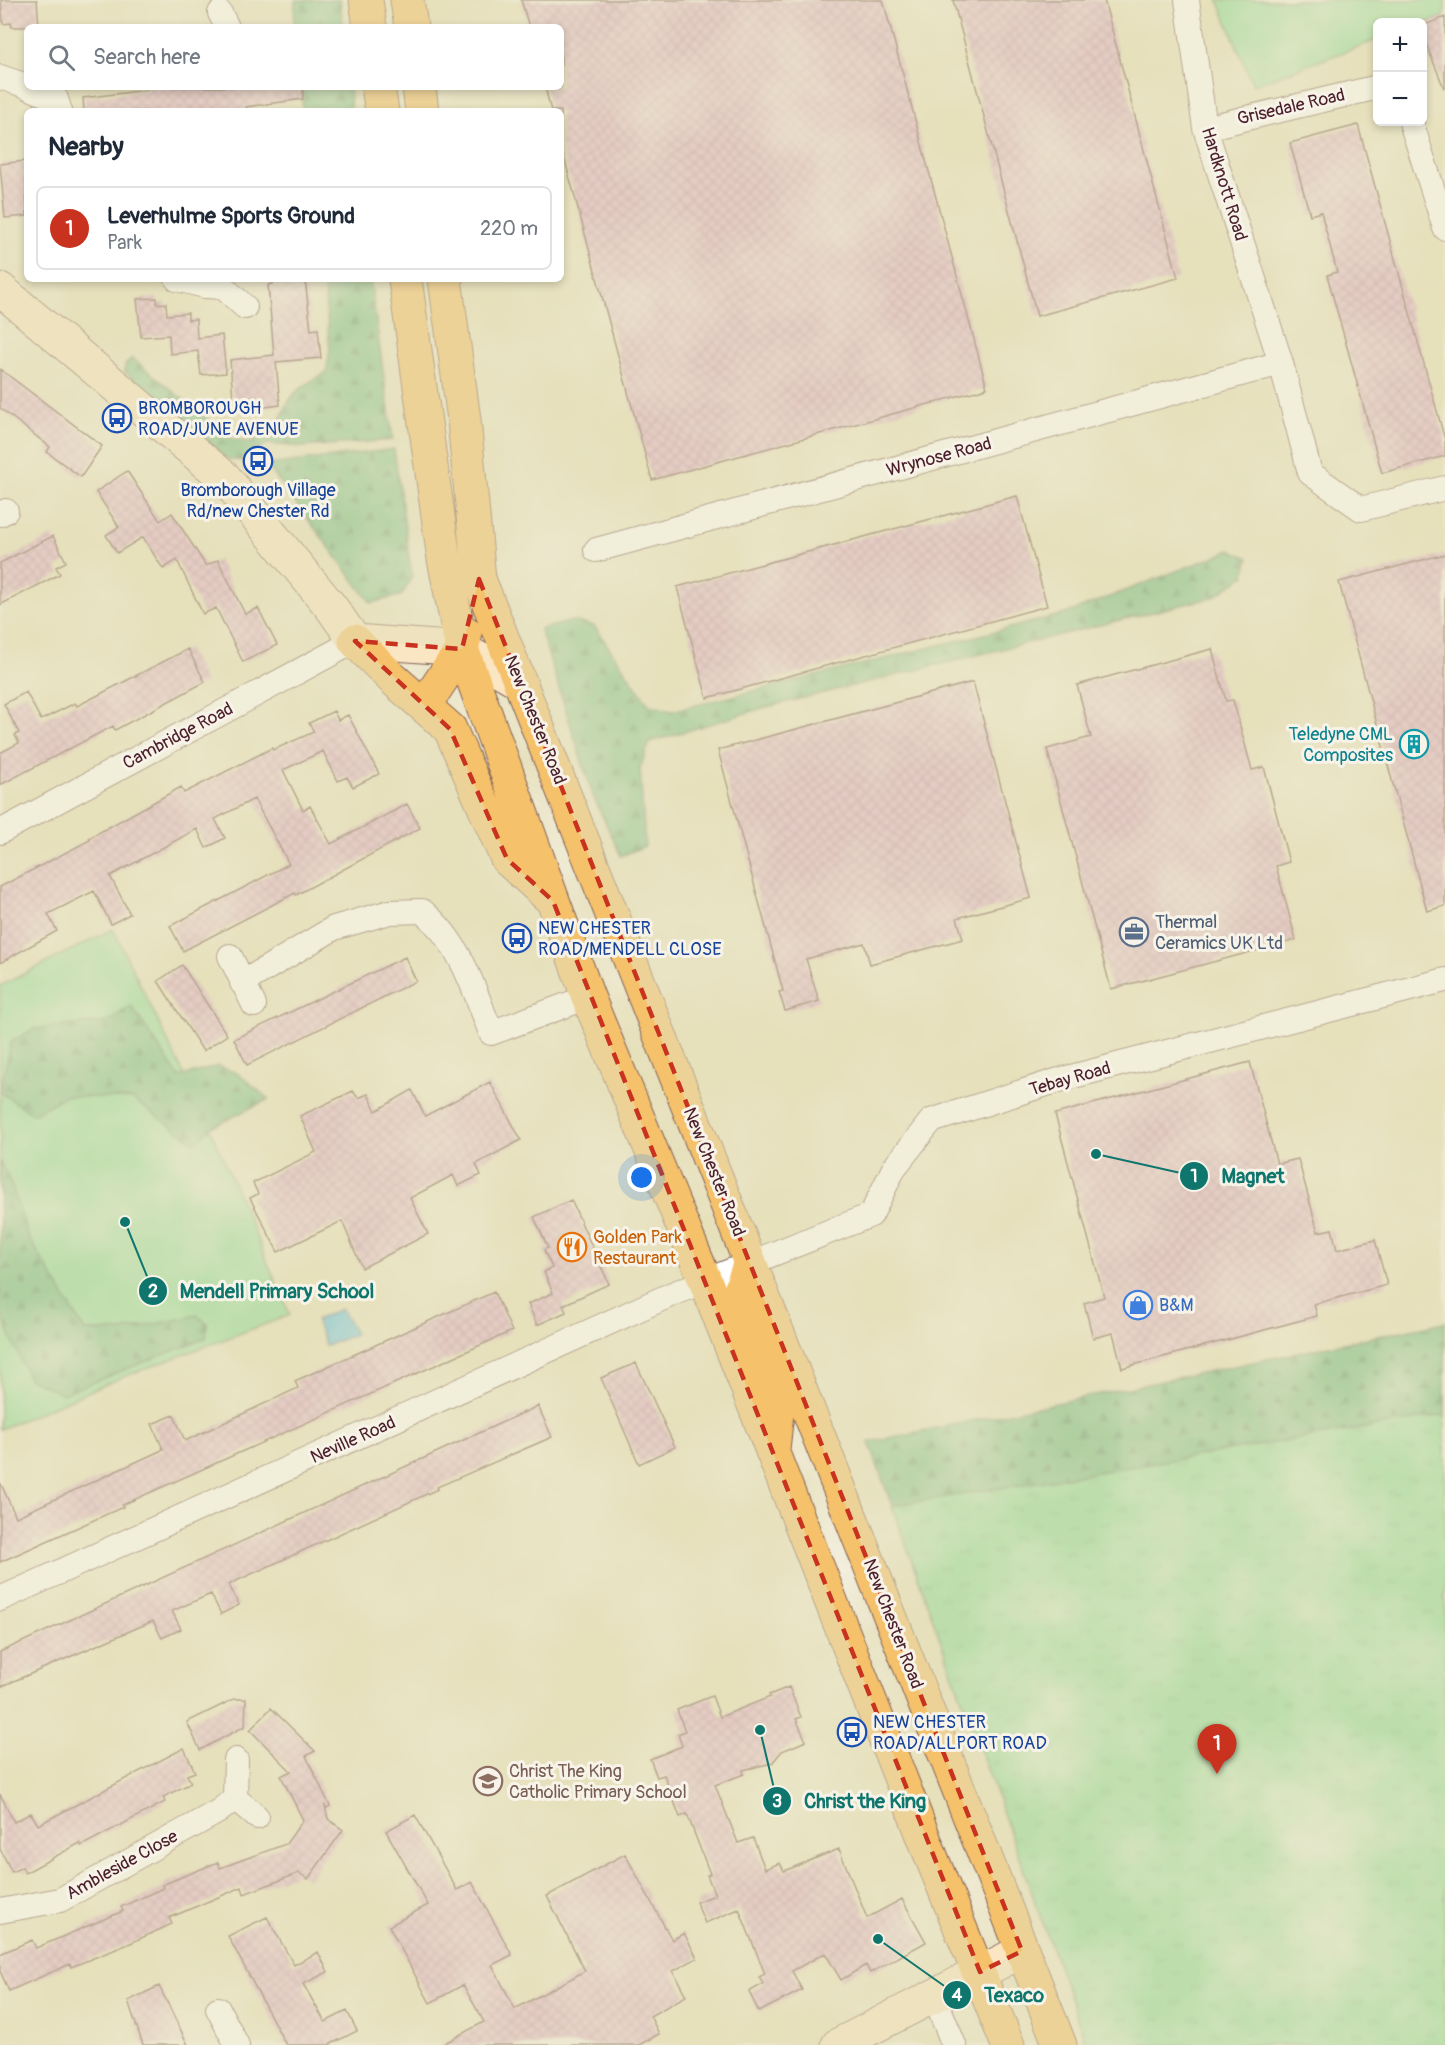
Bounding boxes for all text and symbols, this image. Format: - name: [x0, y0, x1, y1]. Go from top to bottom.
- map controls: [1373, 18, 1427, 126]
- button: +: [1373, 18, 1427, 72]
- search box: [24, 24, 564, 90]
- icon: search: [45, 41, 78, 74]
- text: Search here: [93, 43, 200, 71]
- button: −: [1373, 72, 1427, 126]
- street label: Grisedale Road: [1235, 83, 1347, 131]
- street label: Hardknott Road: [1196, 124, 1252, 244]
- text: Nearby: [48, 131, 124, 163]
- text: Leverhulme Sports Ground: [107, 202, 355, 230]
- text: 1: [66, 216, 73, 241]
- text: 220 m: [480, 216, 538, 241]
- text: Park: [107, 230, 142, 255]
- place label: BROMBOROUGH ROAD/JUNE AVENUE: [138, 397, 299, 441]
- bus stop icon: BROMBOROUGH ROAD/JUNE AVENUE: [101, 402, 133, 434]
- street label: Wrynose Road: [884, 432, 994, 482]
- bus stop icon: Bromborough Village Rd/new Chester Rd: [242, 445, 274, 477]
- place label: Bromborough Village Rd/new Chester Rd: [180, 479, 336, 523]
- street label: New Chester Road: [499, 652, 571, 788]
- street label: Cambridge Road: [119, 697, 237, 775]
- place label: Teledyne CML Composites: [1288, 723, 1393, 767]
- building icon: Teledyne CML Composites: [1398, 728, 1430, 760]
- place label: Thermal Ceramics UK Ltd: [1155, 911, 1283, 955]
- office icon: Thermal Ceramics UK Ltd: [1118, 916, 1150, 948]
- place label: NEW CHESTER ROAD/MENDELL CLOSE: [538, 917, 722, 961]
- bus stop icon: NEW CHESTER ROAD/MENDELL CLOSE: [501, 922, 533, 954]
- street label: Tebay Road: [1027, 1056, 1113, 1102]
- street label: New Chester Road: [678, 1104, 750, 1240]
- callout: Magnet: [1179, 1157, 1296, 1195]
- your location: [627, 1163, 656, 1192]
- text: Magnet: [1222, 1164, 1285, 1189]
- text: 1: [1190, 1165, 1198, 1188]
- place label: Golden Park Restaurant: [593, 1226, 683, 1270]
- restaurant icon: Golden Park Restaurant: [556, 1231, 588, 1263]
- callout: Mendell Primary School: [138, 1272, 386, 1310]
- text: Mendell Primary School: [180, 1279, 374, 1304]
- text: 2: [148, 1280, 158, 1303]
- shop icon: B&M: [1122, 1289, 1154, 1321]
- place label: B&M: [1159, 1294, 1193, 1317]
- street label: Neville Road: [307, 1411, 399, 1469]
- street label: New Chester Road: [858, 1556, 928, 1692]
- place label: NEW CHESTER ROAD/ALLPORT ROAD: [873, 1711, 1047, 1755]
- bus stop icon: NEW CHESTER ROAD/ALLPORT ROAD: [836, 1716, 868, 1748]
- pin: 1: [1198, 1724, 1236, 1774]
- place label: Christ The King Catholic Primary School: [509, 1760, 687, 1804]
- school or university icon: Christ The King Catholic Primary School: [472, 1765, 504, 1797]
- callout: Christ the King: [762, 1782, 938, 1820]
- text: Christ the King: [804, 1789, 926, 1814]
- text: 3: [772, 1790, 782, 1813]
- street label: Ambleside Close: [62, 1825, 182, 1905]
- callout: Texaco: [942, 1976, 1056, 2014]
- text: Texaco: [983, 1983, 1044, 2008]
- text: 4: [952, 1984, 963, 2007]

